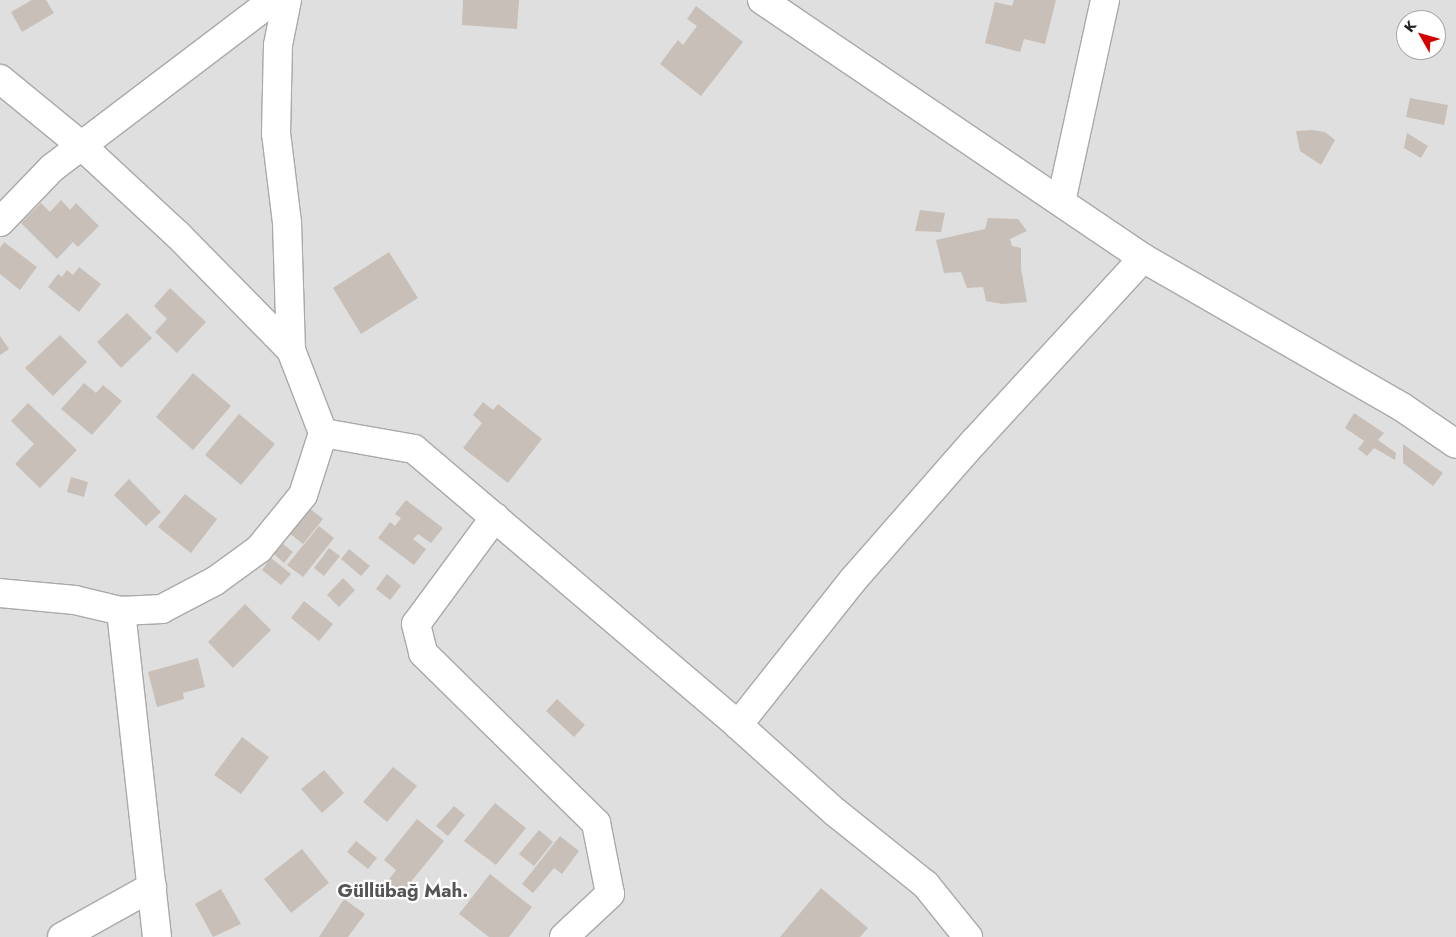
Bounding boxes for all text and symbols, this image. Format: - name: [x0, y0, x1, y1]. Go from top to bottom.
- north arrow: [1396, 10, 1446, 60]
- text: K: [1399, 16, 1421, 36]
- district label: Güllübağ Mah.: [338, 880, 468, 902]

